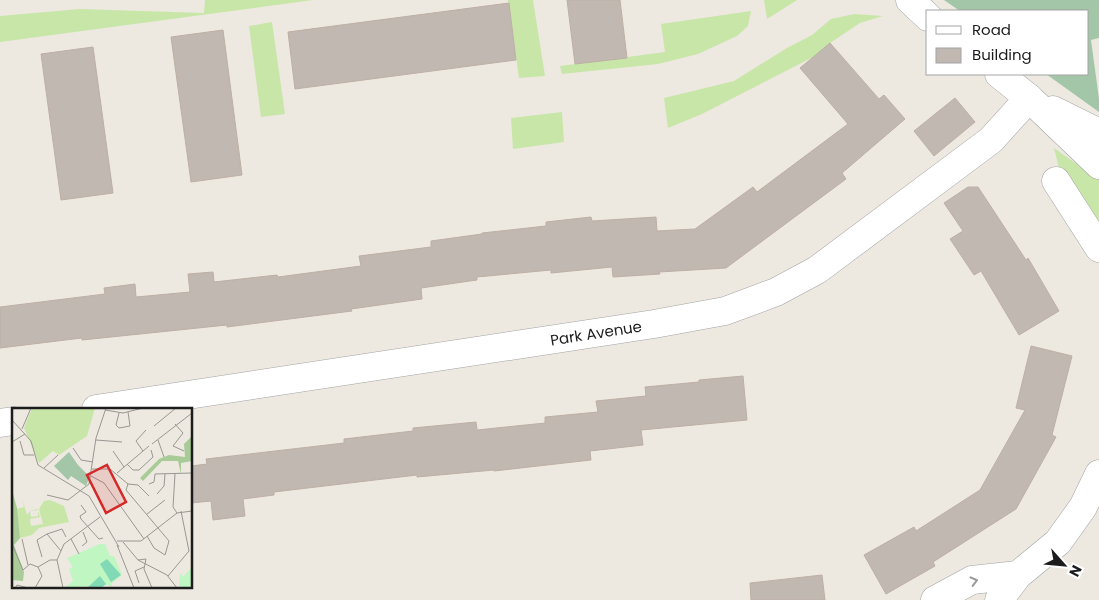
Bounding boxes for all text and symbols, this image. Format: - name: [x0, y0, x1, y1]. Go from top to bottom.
- legend: [926, 10, 1089, 75]
- text: Road: [972, 19, 1011, 40]
- text: Building: [972, 44, 1032, 65]
- street label: Park Avenue: [549, 315, 643, 351]
- inset map: [12, 408, 192, 588]
- north arrow: [1039, 540, 1089, 590]
- text: N: [1064, 562, 1087, 580]
- one-way arrow: [970, 576, 979, 587]

